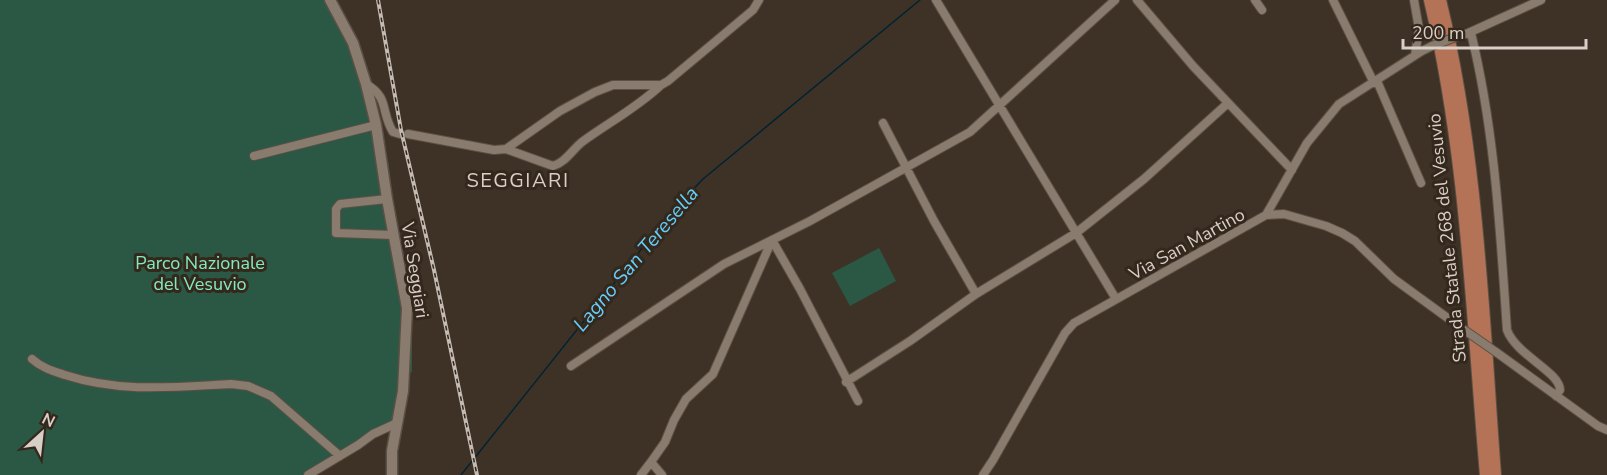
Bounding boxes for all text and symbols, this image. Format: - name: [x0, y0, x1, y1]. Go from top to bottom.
- scale bar: [1403, 12, 1586, 50]
- text: 200 m: [1412, 21, 1464, 45]
- street label: Strada Statale 268 del Vesuvio: [1422, 112, 1472, 364]
- district label: SEGGIARI: [466, 167, 570, 194]
- water label: Lagno San Teresella: [567, 181, 705, 337]
- street label: Via San Martino: [1124, 202, 1249, 286]
- street label: Via Seggiari: [395, 219, 434, 320]
- park label: Parco Nazionale del Vesuvio: [135, 251, 265, 296]
- north arrow: [12, 403, 72, 463]
- text: N: [38, 408, 59, 433]

